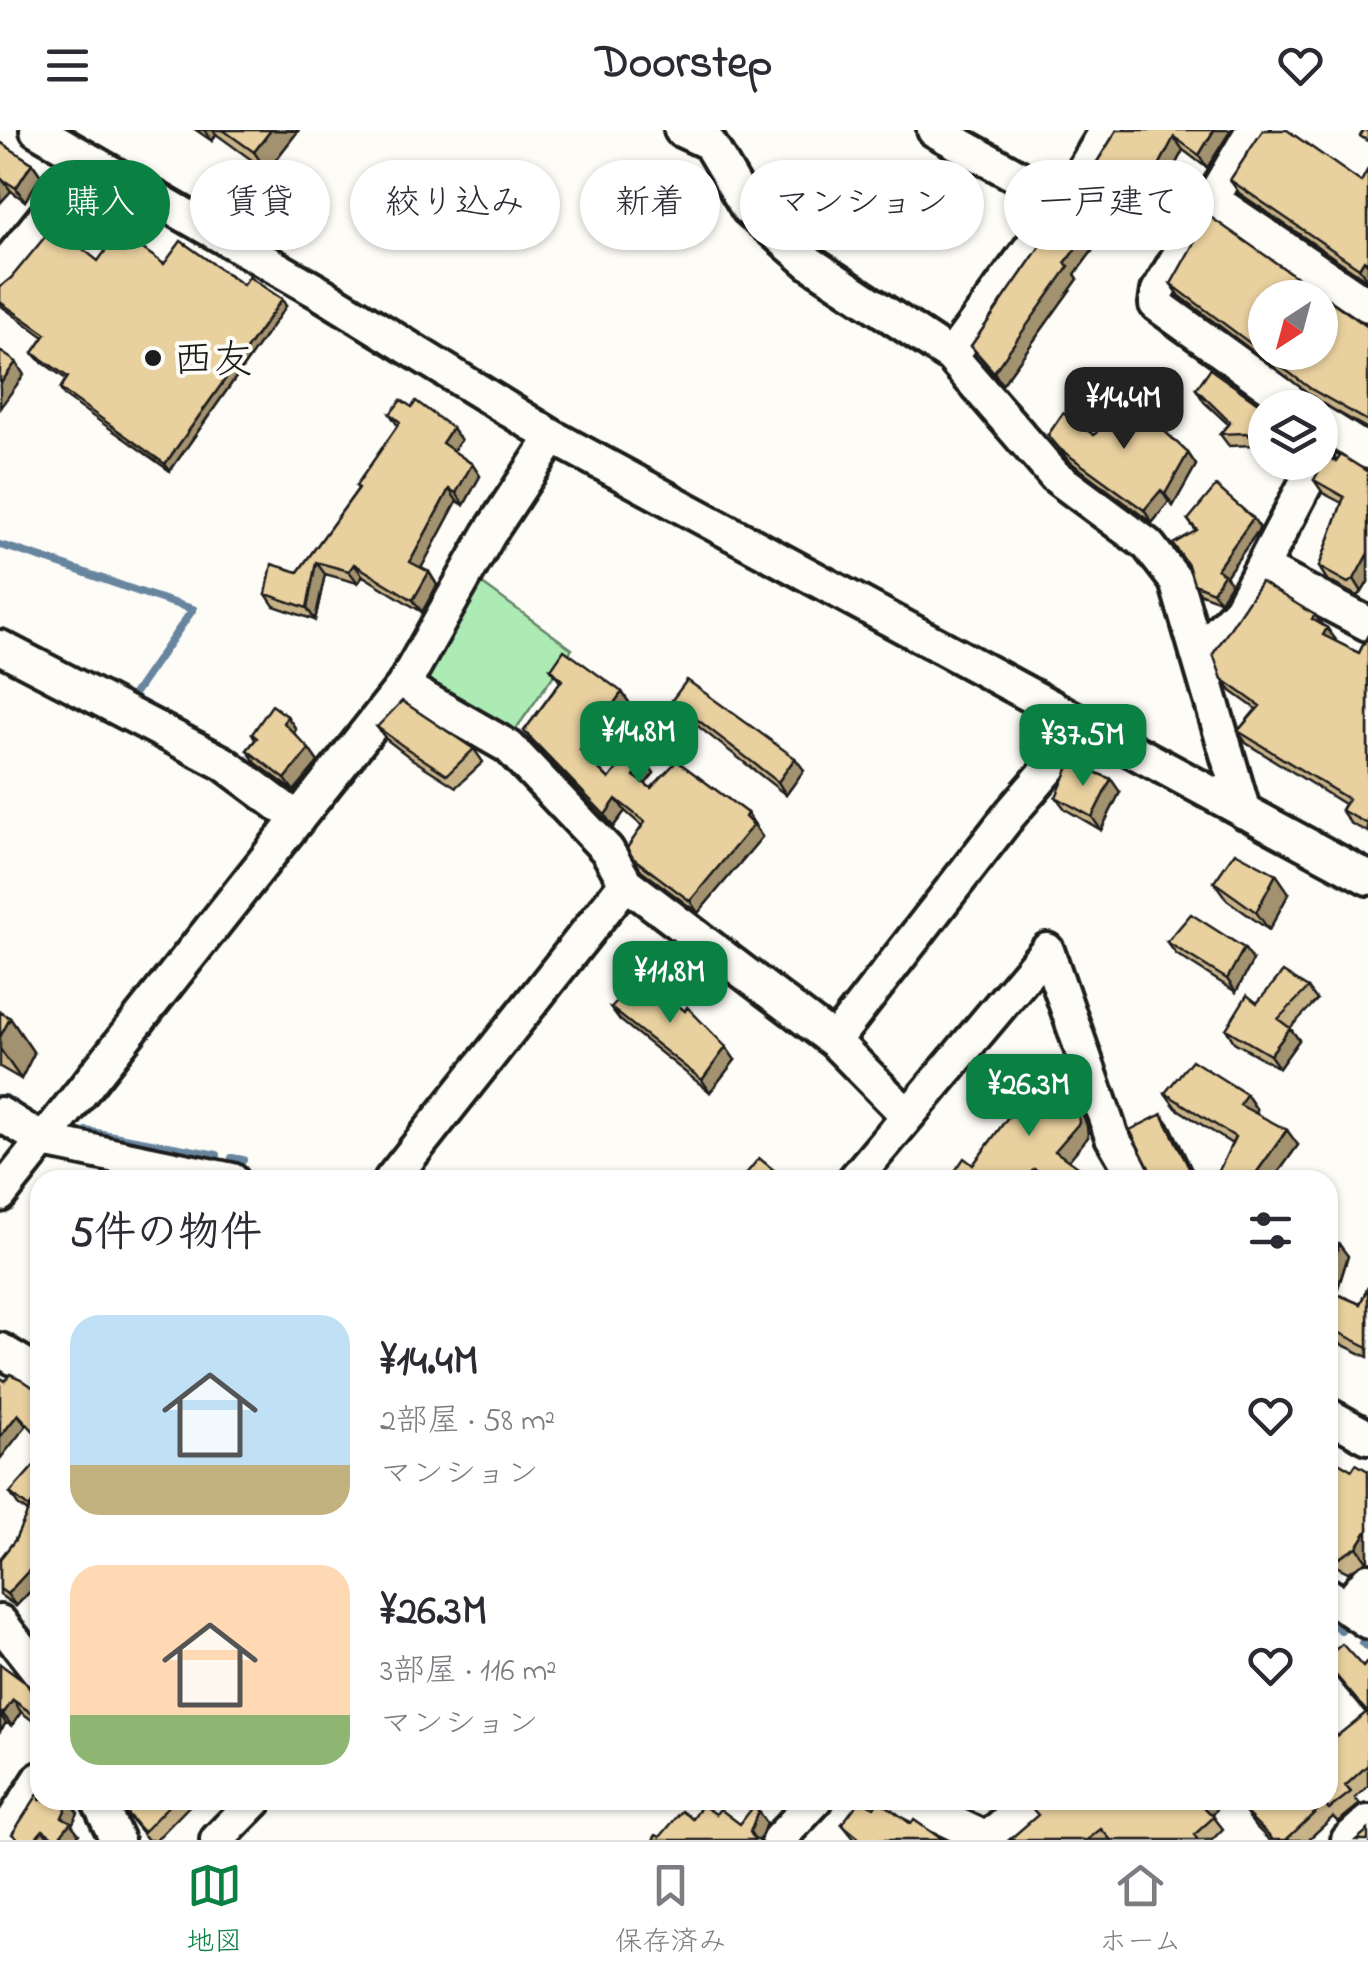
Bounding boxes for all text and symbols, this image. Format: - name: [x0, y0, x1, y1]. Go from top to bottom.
- text: Doorstep: [596, 32, 772, 98]
- icon: menu: [40, 38, 95, 93]
- icon: heart: [1273, 38, 1328, 93]
- chip: 購入: [30, 160, 170, 250]
- chip: 賃貸: [190, 160, 330, 250]
- chip: 絞り込み: [350, 160, 560, 250]
- chip: 新着: [580, 160, 720, 250]
- chip: マンション: [740, 160, 984, 250]
- chip: 一戸建て: [1004, 160, 1214, 250]
- north arrow: [1248, 280, 1338, 370]
- map controls: [1248, 280, 1338, 480]
- place label: 西友: [173, 333, 253, 392]
- marker: 西友: [142, 347, 164, 369]
- pin: ¥14.4M: [1043, 367, 1205, 452]
- text: ¥14.4M: [1087, 376, 1161, 423]
- button: layers: [1248, 390, 1338, 480]
- pin: ¥14.8M: [558, 701, 720, 786]
- pin: ¥37.5M: [1002, 704, 1164, 789]
- text: ¥14.8M: [602, 710, 676, 757]
- text: ¥37.5M: [1041, 713, 1125, 760]
- pin: ¥11.8M: [589, 941, 751, 1026]
- text: ¥11.8M: [635, 950, 705, 997]
- pin: ¥26.3M: [948, 1054, 1110, 1139]
- text: ¥26.3M: [988, 1063, 1070, 1110]
- icon: filters: [1243, 1203, 1298, 1258]
- text: 5件の物件: [70, 1204, 262, 1265]
- text: ¥14.4M: [380, 1332, 478, 1393]
- icon: home: [150, 1355, 270, 1475]
- icon: heart: [1243, 1388, 1298, 1443]
- text: 2部屋 · 58 m²: [380, 1399, 555, 1446]
- text: マンション: [380, 1452, 539, 1499]
- text: ¥26.3M: [380, 1582, 487, 1643]
- icon: home: [150, 1605, 270, 1725]
- icon: heart: [1243, 1638, 1298, 1693]
- text: 3部屋 · 116 m²: [380, 1649, 557, 1696]
- text: マンション: [380, 1702, 539, 1749]
- tab: 地図: [186, 1858, 242, 1964]
- tab: 保存済み: [615, 1858, 727, 1964]
- tab: ホーム: [1099, 1858, 1182, 1964]

